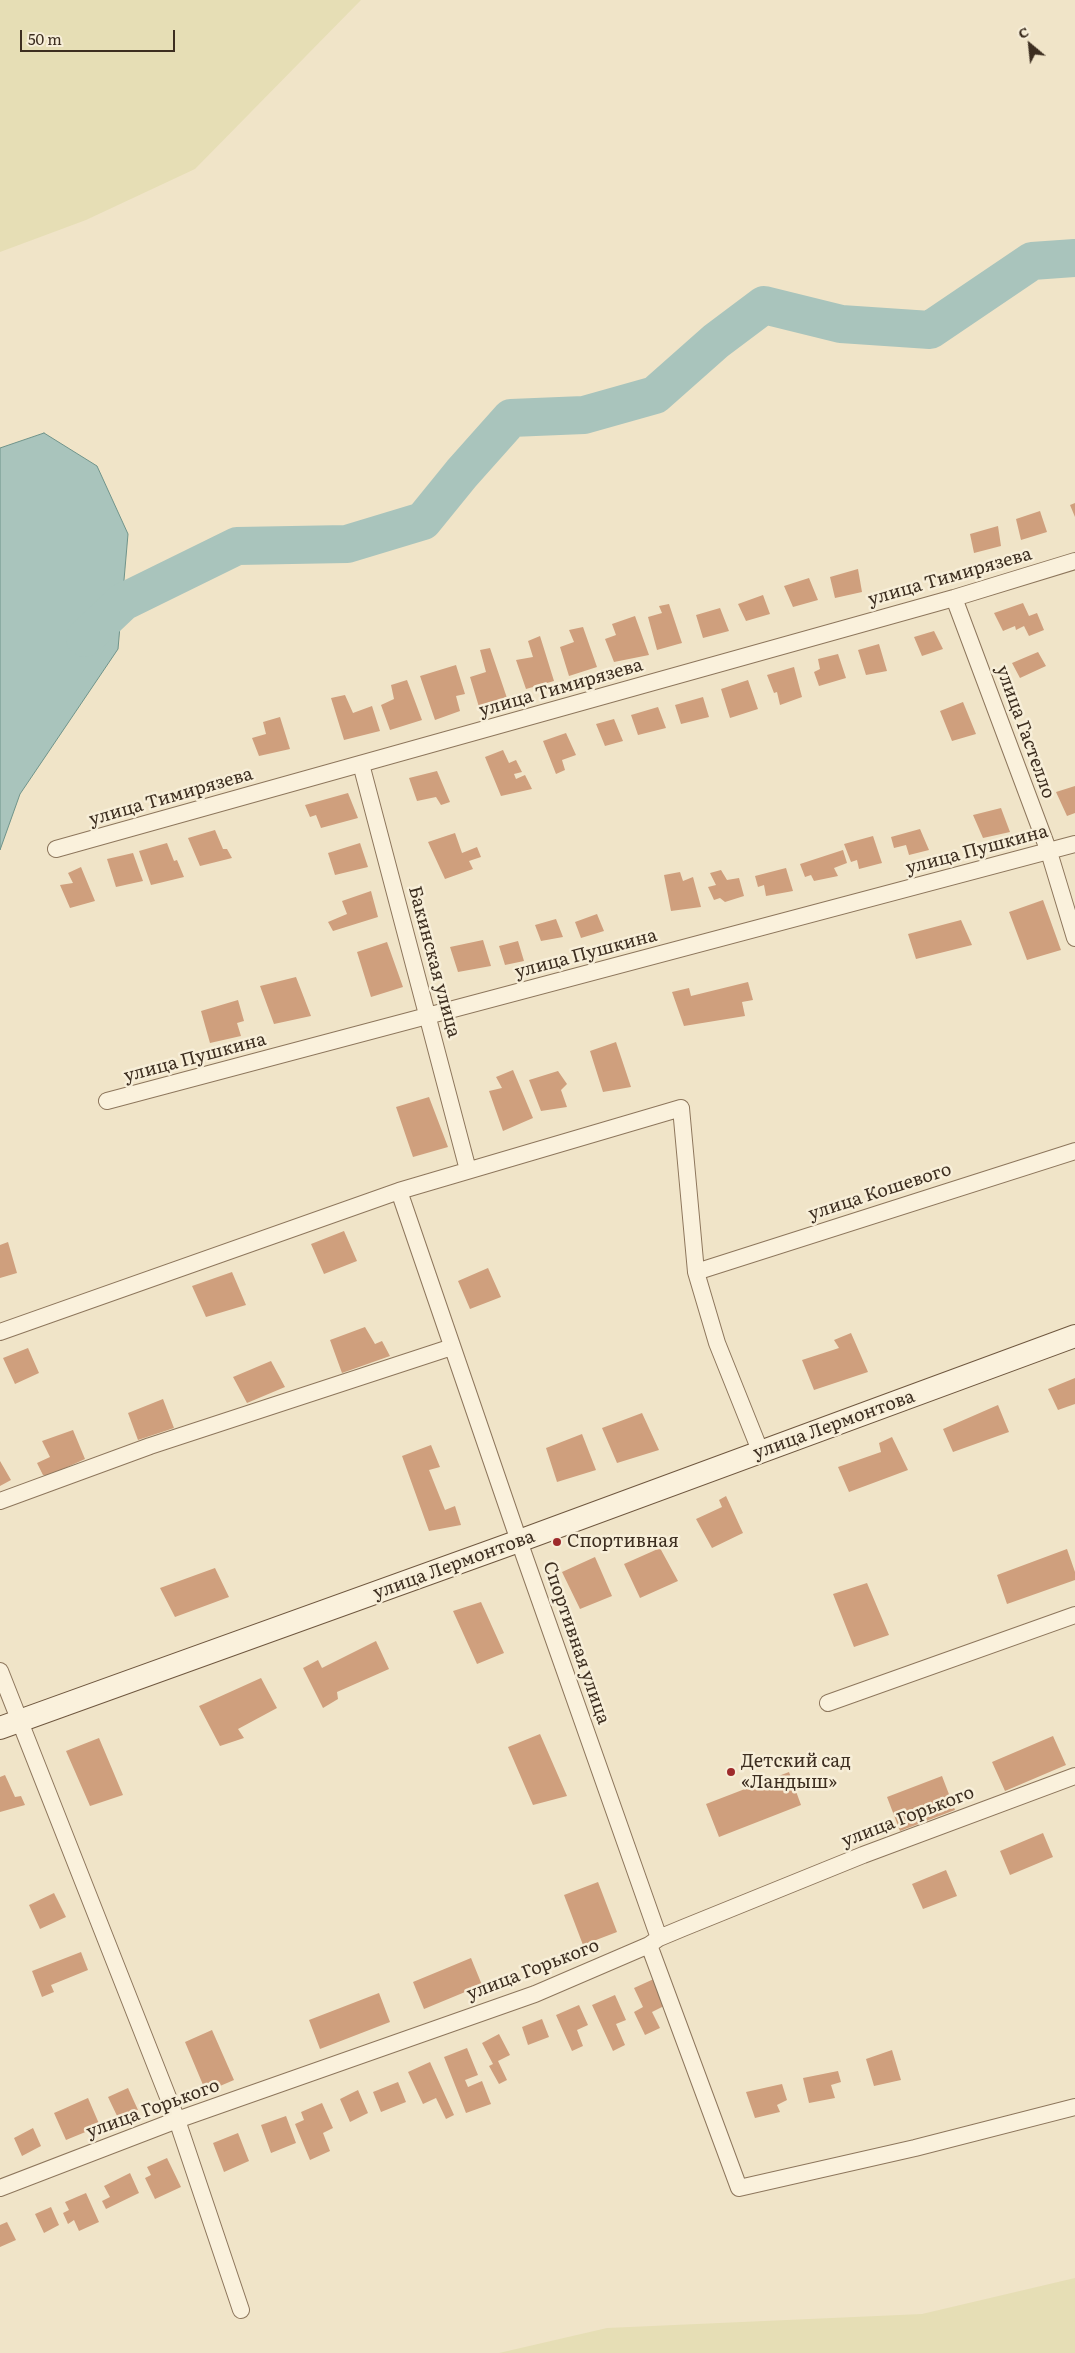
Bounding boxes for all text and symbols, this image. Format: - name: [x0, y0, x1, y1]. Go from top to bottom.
- scale bar: [22, 20, 178, 52]
- north arrow: [1005, 20, 1055, 70]
- text: С: [1014, 21, 1032, 43]
- text: 50 m: [28, 27, 62, 50]
- street label: улица Тимирязева: [866, 543, 1034, 611]
- street label: улица Тимирязева: [477, 654, 645, 722]
- street label: улица Гастелло: [991, 663, 1059, 801]
- street label: улица Тимирязева: [87, 763, 255, 831]
- street label: улица Пушкина: [903, 821, 1051, 879]
- street label: Бакинская улица: [403, 884, 465, 1040]
- street label: улица Пушкина: [512, 925, 660, 983]
- street label: улица Пушкина: [121, 1029, 269, 1087]
- street label: улица Кошевого: [806, 1159, 954, 1225]
- street label: улица Лермонтова: [750, 1386, 918, 1464]
- street label: улица Лермонтова: [370, 1526, 538, 1604]
- place label: Спортивная: [567, 1531, 679, 1553]
- marker: Спортивная: [551, 1536, 563, 1548]
- street label: Спортивная улица: [538, 1559, 614, 1727]
- place label: Детский сад «Ландыш»: [741, 1751, 851, 1794]
- marker: Детский сад «Ландыш»: [725, 1766, 737, 1778]
- street label: улица Горького: [839, 1782, 977, 1852]
- street label: улица Горького: [464, 1935, 602, 2005]
- street label: улица Горького: [83, 2075, 223, 2143]

